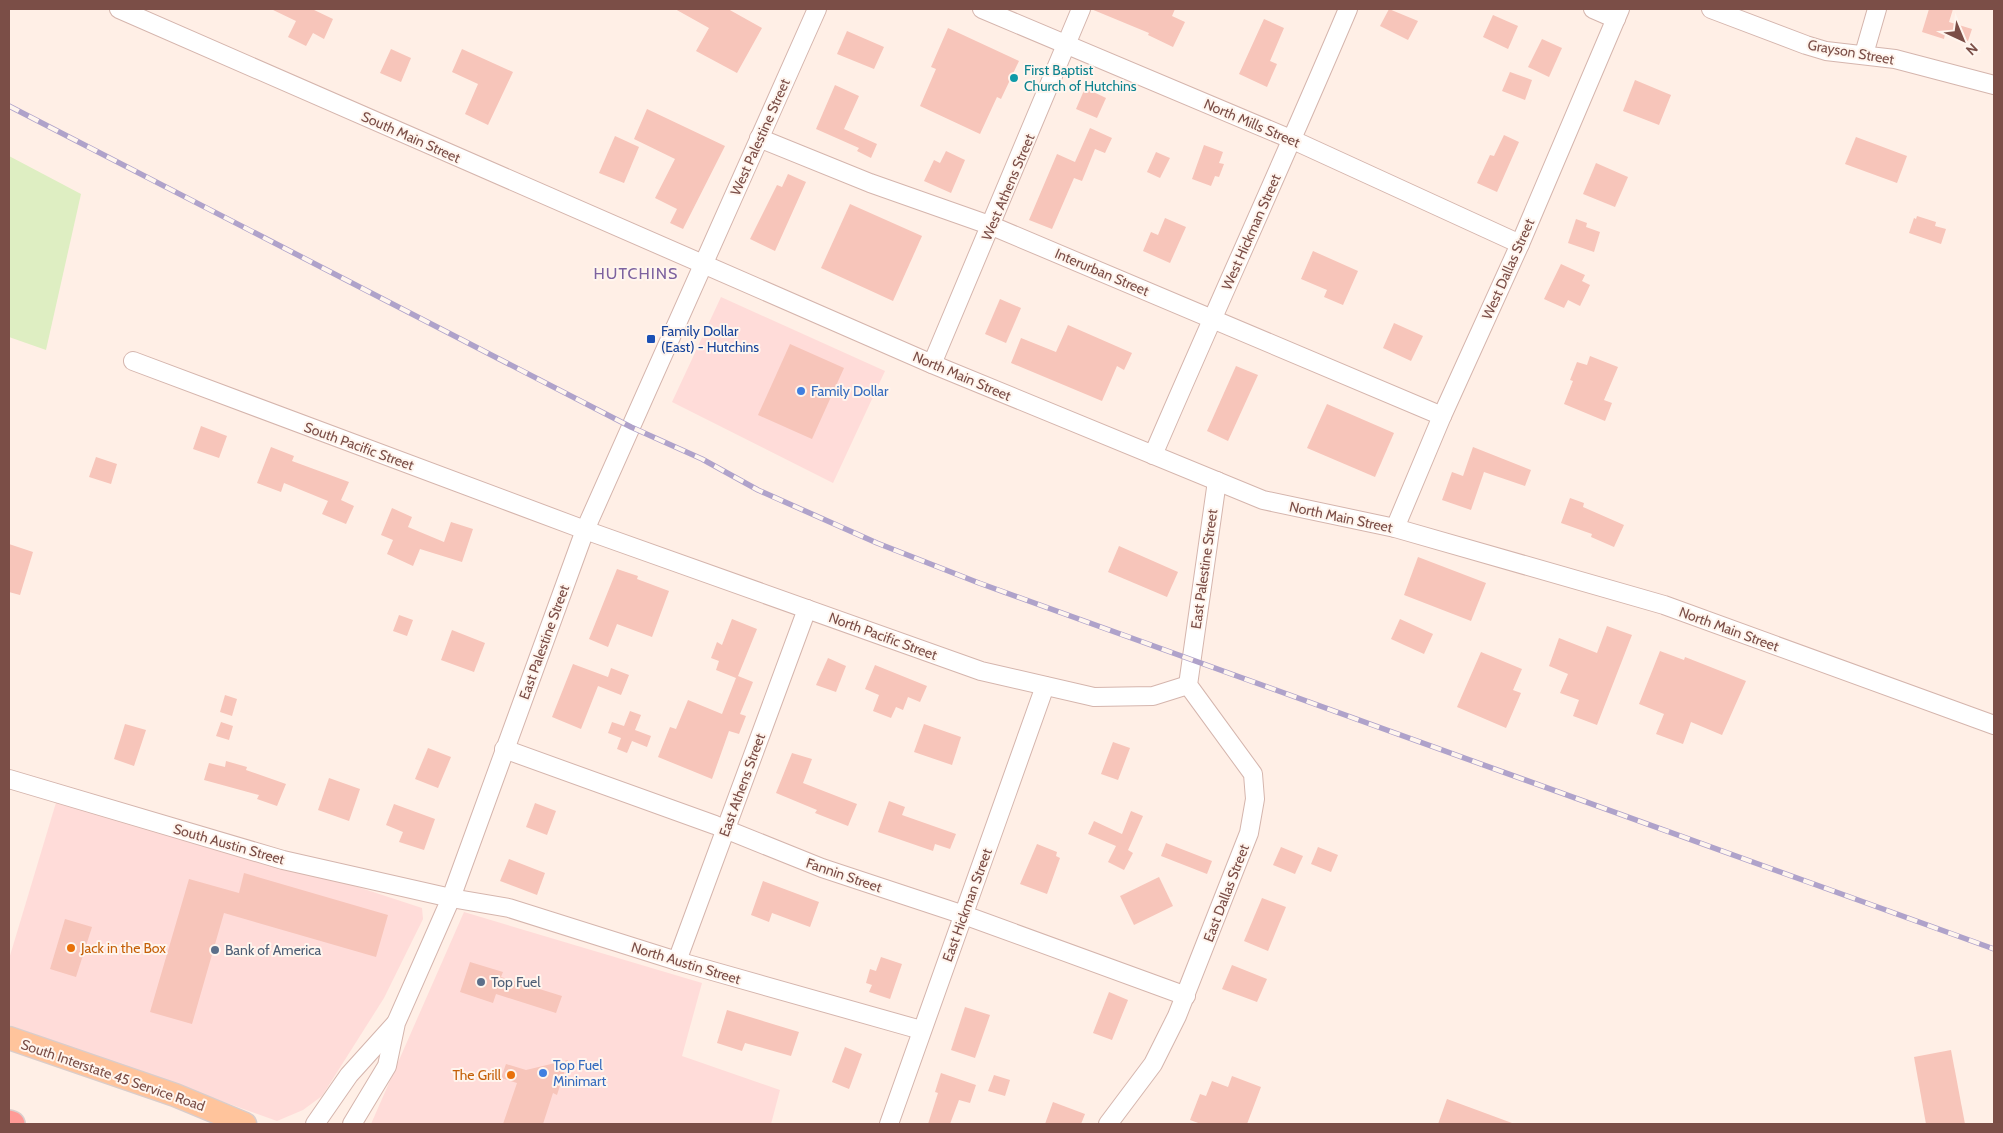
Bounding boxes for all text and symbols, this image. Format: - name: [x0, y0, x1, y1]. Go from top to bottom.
- north arrow: [1938, 15, 1988, 65]
- street label: Grayson Street: [1806, 36, 1896, 69]
- text: N: [1962, 39, 1982, 59]
- place label: First Baptist Church of Hutchins: [1024, 61, 1137, 95]
- marker: First Baptist Church of Hutchins: [1008, 72, 1020, 84]
- street label: West Palestine Street: [726, 76, 794, 198]
- street label: North Mills Street: [1201, 95, 1303, 152]
- street label: South Main Street: [359, 107, 464, 167]
- street label: West Athens Street: [977, 131, 1039, 243]
- street label: West Hickman Street: [1217, 171, 1285, 293]
- street label: West Dallas Street: [1478, 215, 1538, 322]
- street label: Interurban Street: [1052, 244, 1152, 300]
- district label: HUTCHINS: [594, 264, 678, 283]
- place label: Family Dollar (East) - Hutchins: [661, 322, 759, 356]
- marker: Family Dollar (East) - Hutchins: [645, 333, 657, 345]
- street label: North Main Street: [910, 347, 1014, 405]
- place label: Family Dollar: [811, 382, 889, 400]
- marker: Family Dollar: [795, 385, 807, 397]
- street label: South Pacific Street: [302, 418, 417, 474]
- street label: North Main Street: [1288, 497, 1395, 537]
- street label: East Palestine Street: [1187, 508, 1221, 630]
- street label: East Palestine Street: [515, 582, 573, 702]
- street label: North Main Street: [1677, 603, 1782, 656]
- street label: North Pacific Street: [826, 608, 940, 664]
- street label: East Athens Street: [715, 731, 769, 839]
- street label: South Austin Street: [171, 820, 287, 869]
- street label: East Dallas Street: [1199, 841, 1253, 944]
- street label: East Hickman Street: [938, 846, 996, 964]
- street label: Fannin Street: [804, 854, 884, 896]
- street label: North Austin Street: [629, 938, 743, 988]
- place label: Jack in the Box: [80, 939, 166, 957]
- place label: Bank of America: [225, 941, 322, 959]
- marker: Jack in the Box: [65, 942, 77, 954]
- marker: Bank of America: [209, 944, 221, 956]
- place label: Top Fuel: [491, 973, 541, 991]
- marker: Top Fuel: [475, 976, 487, 988]
- street label: South Interstate 45 Service Road: [19, 1035, 207, 1115]
- place label: Top Fuel Minimart: [553, 1056, 606, 1090]
- place label: The Grill: [452, 1066, 502, 1084]
- marker: Top Fuel Minimart: [537, 1067, 549, 1079]
- marker: The Grill: [505, 1069, 517, 1081]

